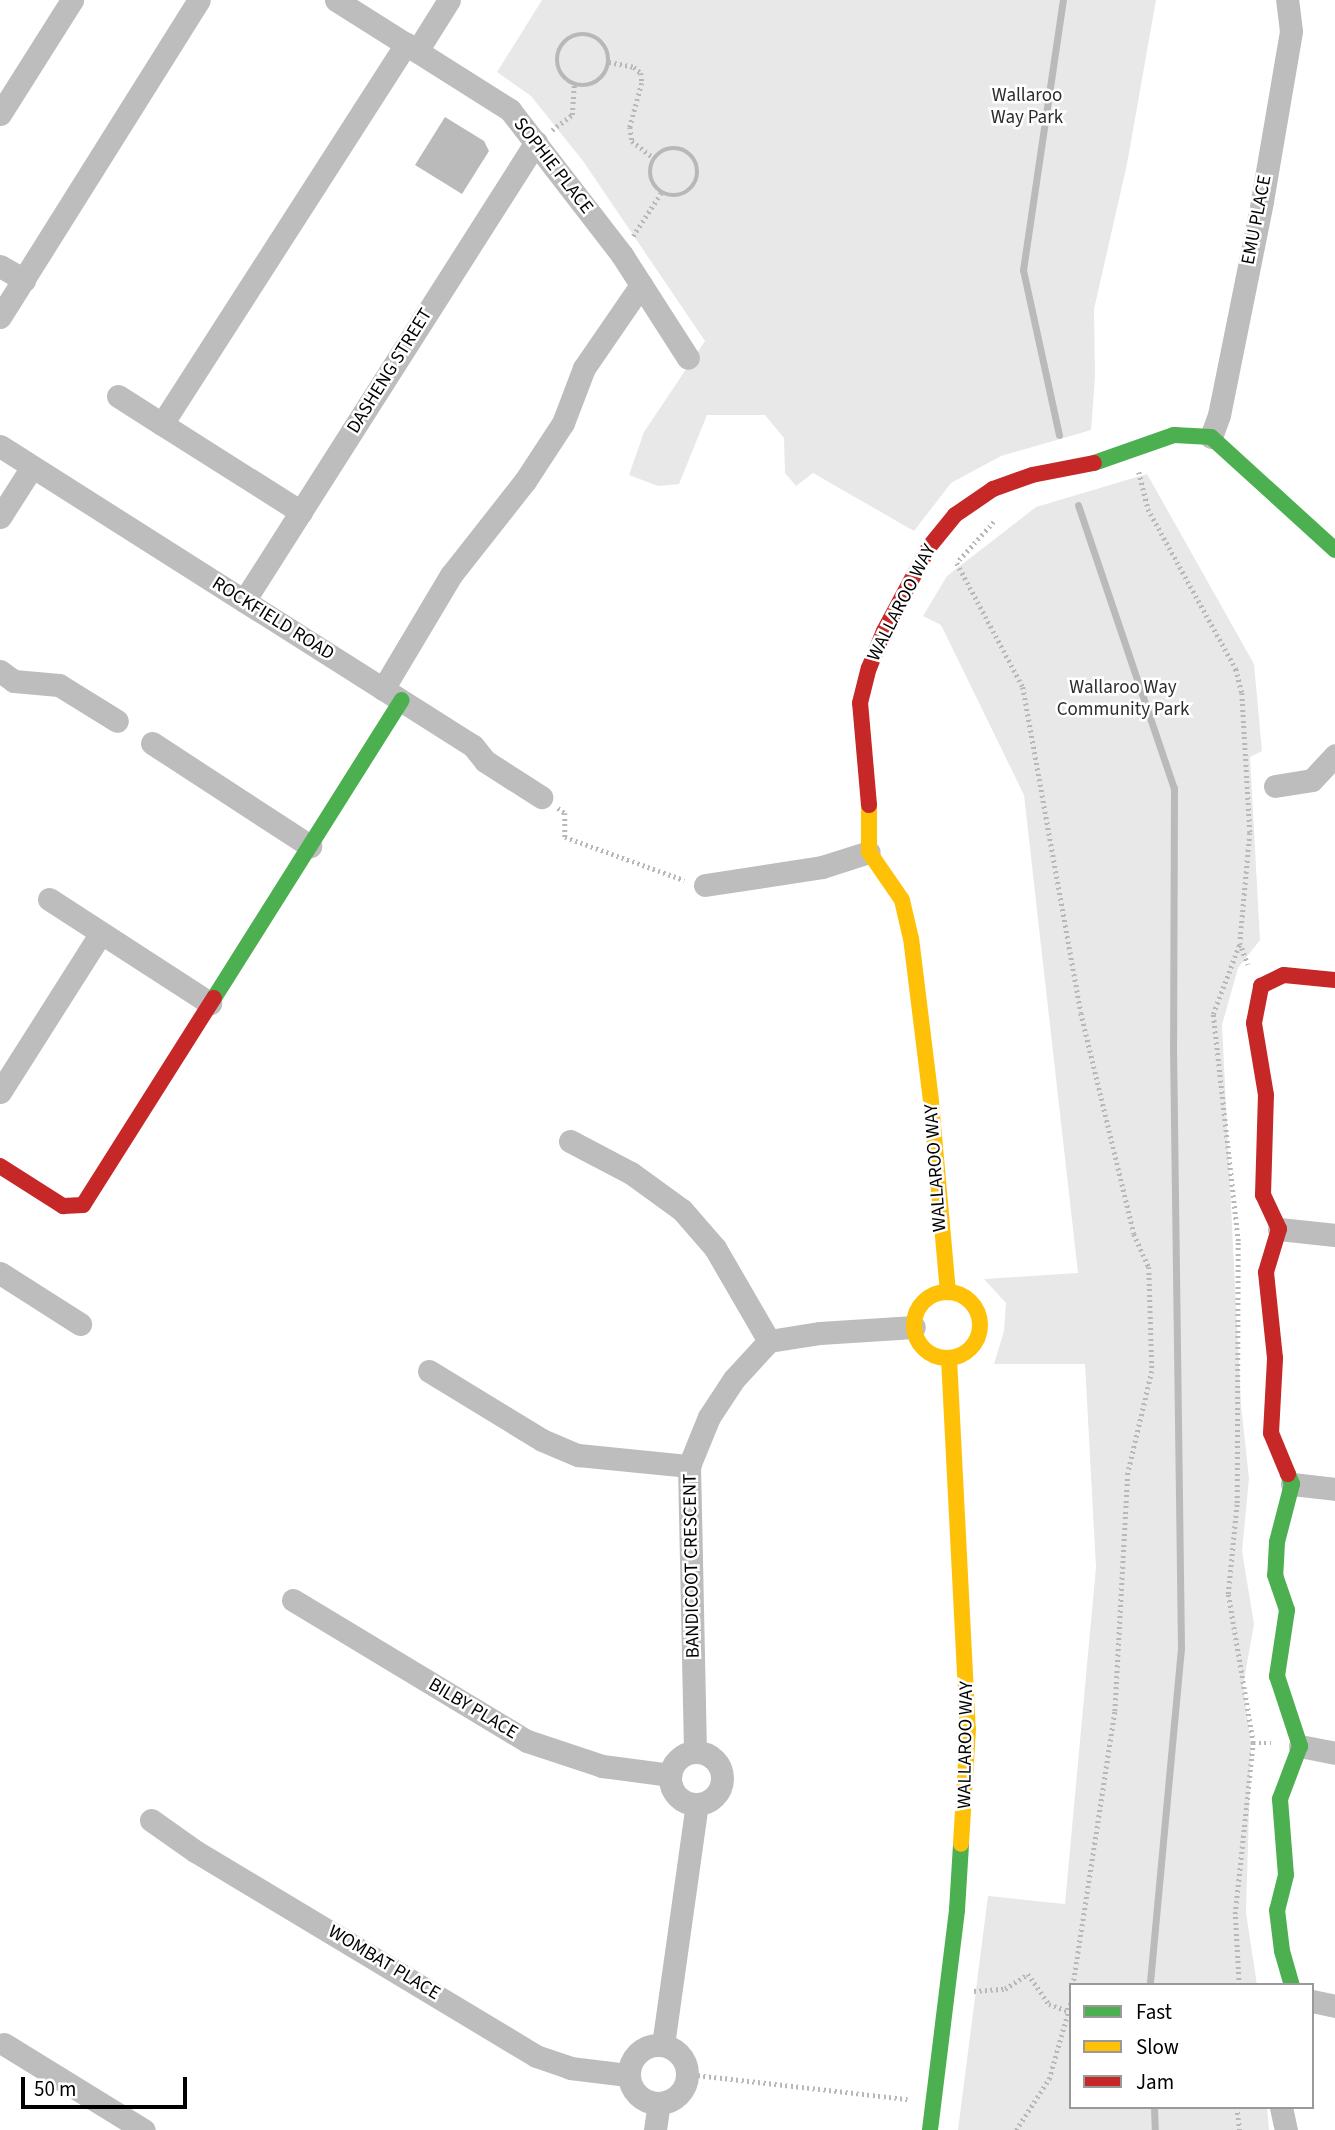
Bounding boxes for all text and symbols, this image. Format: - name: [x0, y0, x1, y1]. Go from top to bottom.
- park label: Wallaroo Way Park: [991, 85, 1063, 129]
- street label: SOPHIE PLACE: [508, 113, 598, 219]
- street label: EMU PLACE: [1237, 173, 1277, 267]
- street label: DASHENG STREET: [342, 304, 438, 438]
- street label: WALLAROO WAY: [863, 541, 941, 665]
- street label: ROCKFIELD ROAD: [208, 572, 338, 666]
- park label: Wallaroo Way Community Park: [1057, 677, 1189, 721]
- street label: WALLAROO WAY: [920, 1103, 952, 1233]
- street label: BANDICOOT CRESCENT: [679, 1473, 705, 1659]
- street label: BILBY PLACE: [424, 1673, 522, 1745]
- street label: WALLAROO WAY: [953, 1681, 979, 1809]
- street label: WOMBAT PLACE: [324, 1921, 444, 2005]
- legend: [1069, 1983, 1314, 2109]
- text: Fast: [1136, 1997, 1172, 2027]
- text: Slow: [1136, 2032, 1179, 2062]
- scale bar: [24, 2064, 191, 2108]
- text: Jam: [1136, 2067, 1174, 2097]
- text: 50 m: [34, 2074, 76, 2104]

